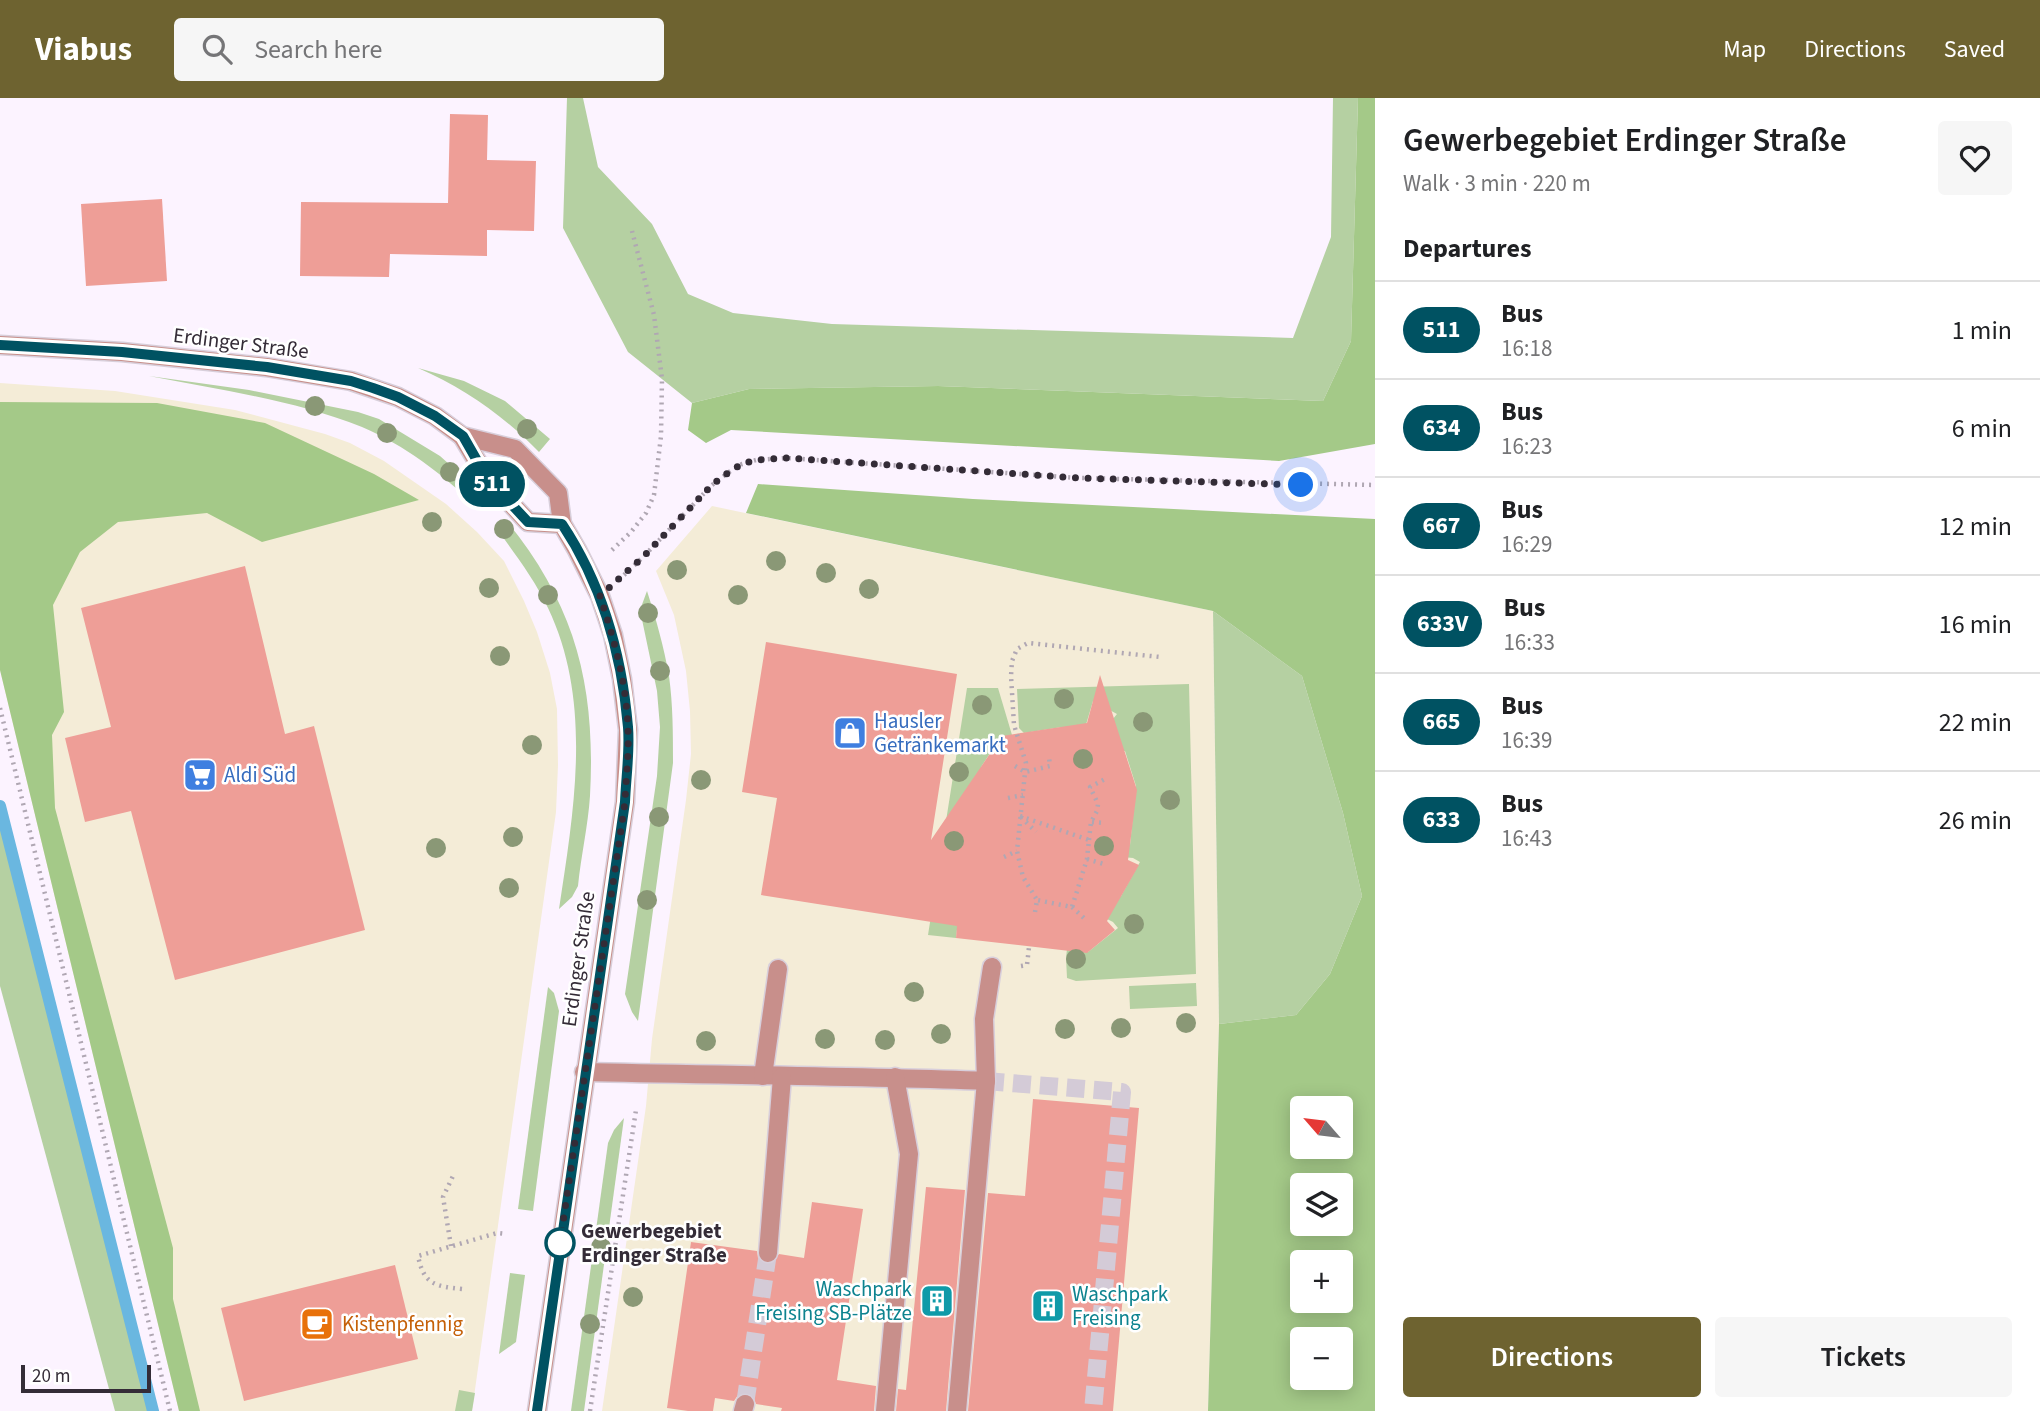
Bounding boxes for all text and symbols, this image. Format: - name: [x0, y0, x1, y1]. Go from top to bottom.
- search box: [174, 18, 664, 81]
- text: Viabus: [35, 26, 132, 73]
- icon: search: [198, 30, 236, 68]
- text: Search here: [254, 31, 382, 68]
- text: Map: [1723, 32, 1766, 67]
- text: Directions: [1804, 32, 1906, 67]
- text: Saved: [1944, 32, 2005, 67]
- text: Gewerbegebiet Erdinger Straße: [1403, 117, 1846, 164]
- button: heart: [1938, 121, 2012, 195]
- text: Walk · 3 min · 220 m: [1403, 167, 1591, 200]
- text: Departures: [1403, 230, 1531, 267]
- text: Bus: [1501, 295, 1543, 332]
- text: 511: [1422, 312, 1461, 347]
- text: 1 min: [1952, 312, 2012, 349]
- street label: Erdinger Straße: [172, 320, 310, 366]
- text: 16:18: [1501, 332, 1552, 365]
- text: Bus: [1501, 393, 1543, 430]
- text: 634: [1422, 410, 1461, 445]
- text: 6 min: [1952, 410, 2012, 447]
- text: 16:23: [1501, 430, 1552, 463]
- line badge: 511: [452, 461, 532, 507]
- text: 511: [473, 466, 511, 501]
- your location: [1283, 467, 1318, 502]
- text: Bus: [1501, 491, 1543, 528]
- text: 667: [1422, 508, 1461, 543]
- text: 12 min: [1939, 508, 2012, 545]
- text: 16:29: [1501, 528, 1552, 561]
- text: Bus: [1503, 589, 1545, 626]
- text: 633V: [1417, 606, 1468, 641]
- text: 16 min: [1939, 606, 2012, 643]
- text: 16:33: [1503, 626, 1555, 659]
- text: Bus: [1501, 687, 1543, 724]
- text: 665: [1422, 704, 1461, 739]
- text: 22 min: [1939, 704, 2012, 741]
- place label: Hausler Getränkemarkt: [874, 706, 1006, 760]
- shop icon: Hausler Getränkemarkt: [831, 714, 869, 752]
- text: 16:39: [1501, 724, 1552, 757]
- supermarket icon: Aldi Süd: [181, 756, 219, 794]
- place label: Aldi Süd: [224, 760, 296, 790]
- text: Bus: [1501, 785, 1543, 822]
- text: 633: [1422, 802, 1461, 837]
- text: 26 min: [1939, 802, 2012, 839]
- text: 16:43: [1501, 822, 1552, 855]
- street label: Erdinger Straße: [554, 889, 602, 1029]
- north arrow: [1290, 1096, 1353, 1158]
- map controls: [1290, 1096, 1353, 1390]
- button: layers: [1290, 1173, 1353, 1236]
- place label: Gewerbegebiet Erdinger Straße: [581, 1216, 727, 1270]
- marker: Gewerbegebiet Erdinger Straße: [545, 1228, 575, 1258]
- button: +: [1290, 1250, 1353, 1313]
- place label: Waschpark Freising SB-Plätze: [755, 1274, 913, 1328]
- place label: Waschpark Freising: [1072, 1279, 1169, 1333]
- building icon: Waschpark Freising SB-Plätze: [918, 1282, 956, 1320]
- building icon: Waschpark Freising: [1029, 1287, 1067, 1325]
- cafe icon: Kistenpfennig: [298, 1305, 336, 1343]
- place label: Kistenpfennig: [342, 1309, 464, 1339]
- button: Directions: [1403, 1317, 1701, 1397]
- button: Tickets: [1715, 1317, 2012, 1397]
- button: −: [1290, 1327, 1353, 1390]
- scale bar: [21, 1362, 150, 1394]
- text: 20 m: [32, 1363, 70, 1390]

